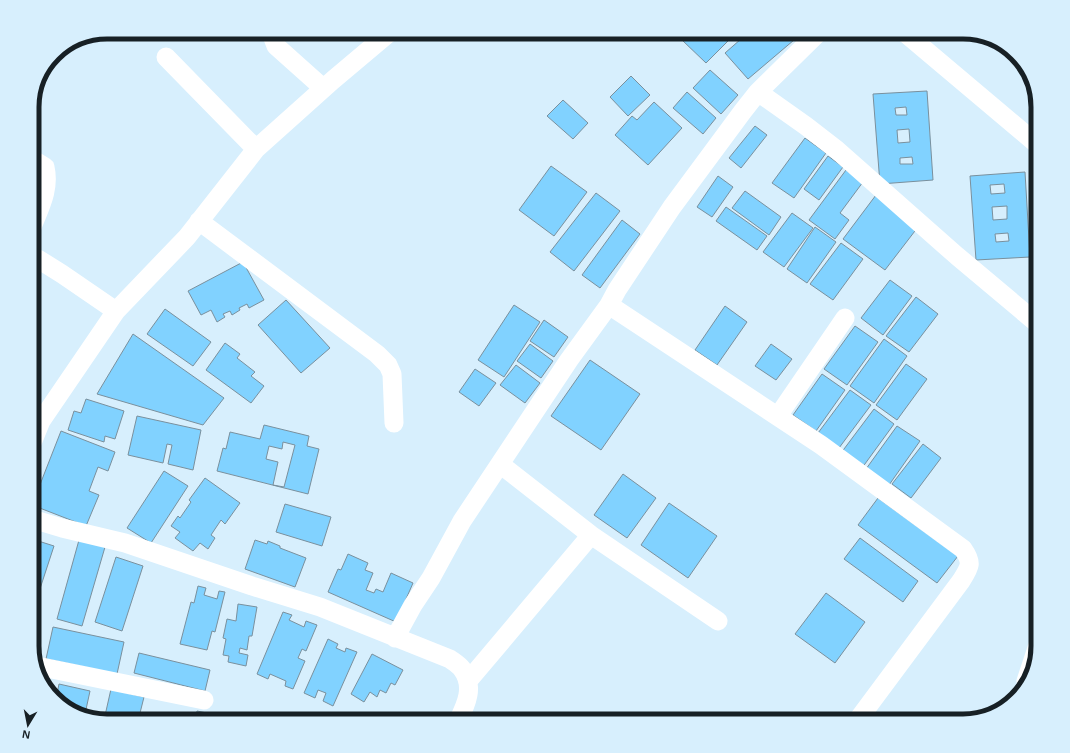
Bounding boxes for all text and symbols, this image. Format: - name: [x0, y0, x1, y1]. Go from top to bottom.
- north arrow: [8, 705, 48, 745]
- text: N: [21, 728, 31, 741]

